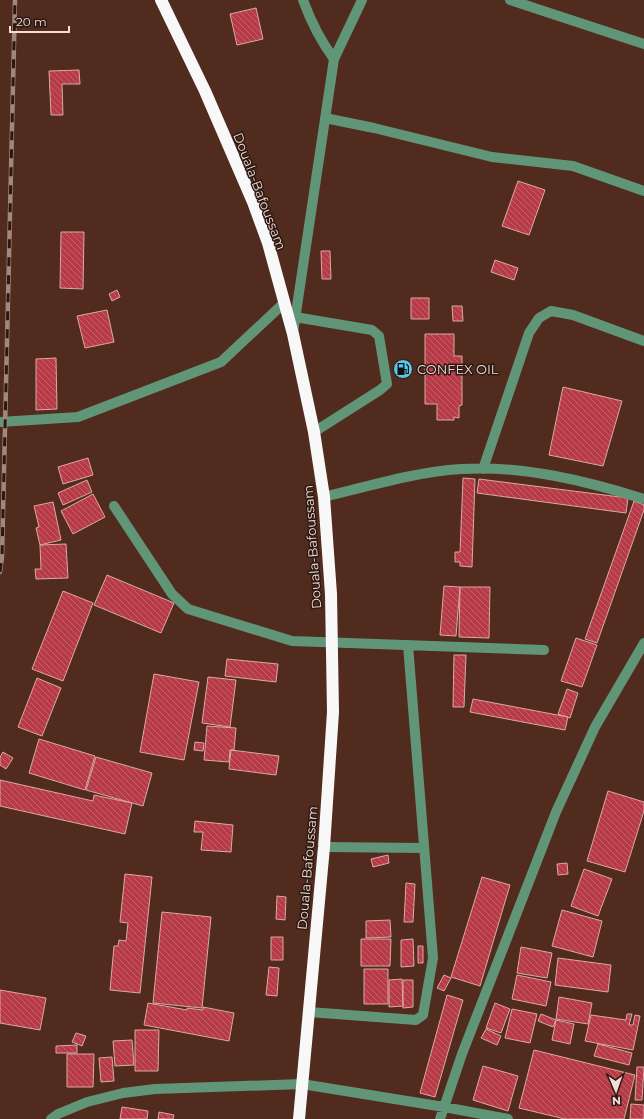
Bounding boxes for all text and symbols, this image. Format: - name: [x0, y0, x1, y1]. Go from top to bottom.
- scale bar: [10, 8, 69, 34]
- text: 20 m: [16, 14, 47, 29]
- street label: Douala-Bafoussam: [230, 130, 290, 252]
- fuel station icon: CONFEX OIL: [392, 358, 414, 380]
- place label: CONFEX OIL: [417, 361, 499, 377]
- street label: Douala-Bafoussam: [300, 484, 324, 610]
- street label: Douala-Bafoussam: [294, 805, 320, 931]
- north arrow: [596, 1071, 636, 1111]
- text: N: [612, 1094, 621, 1108]

